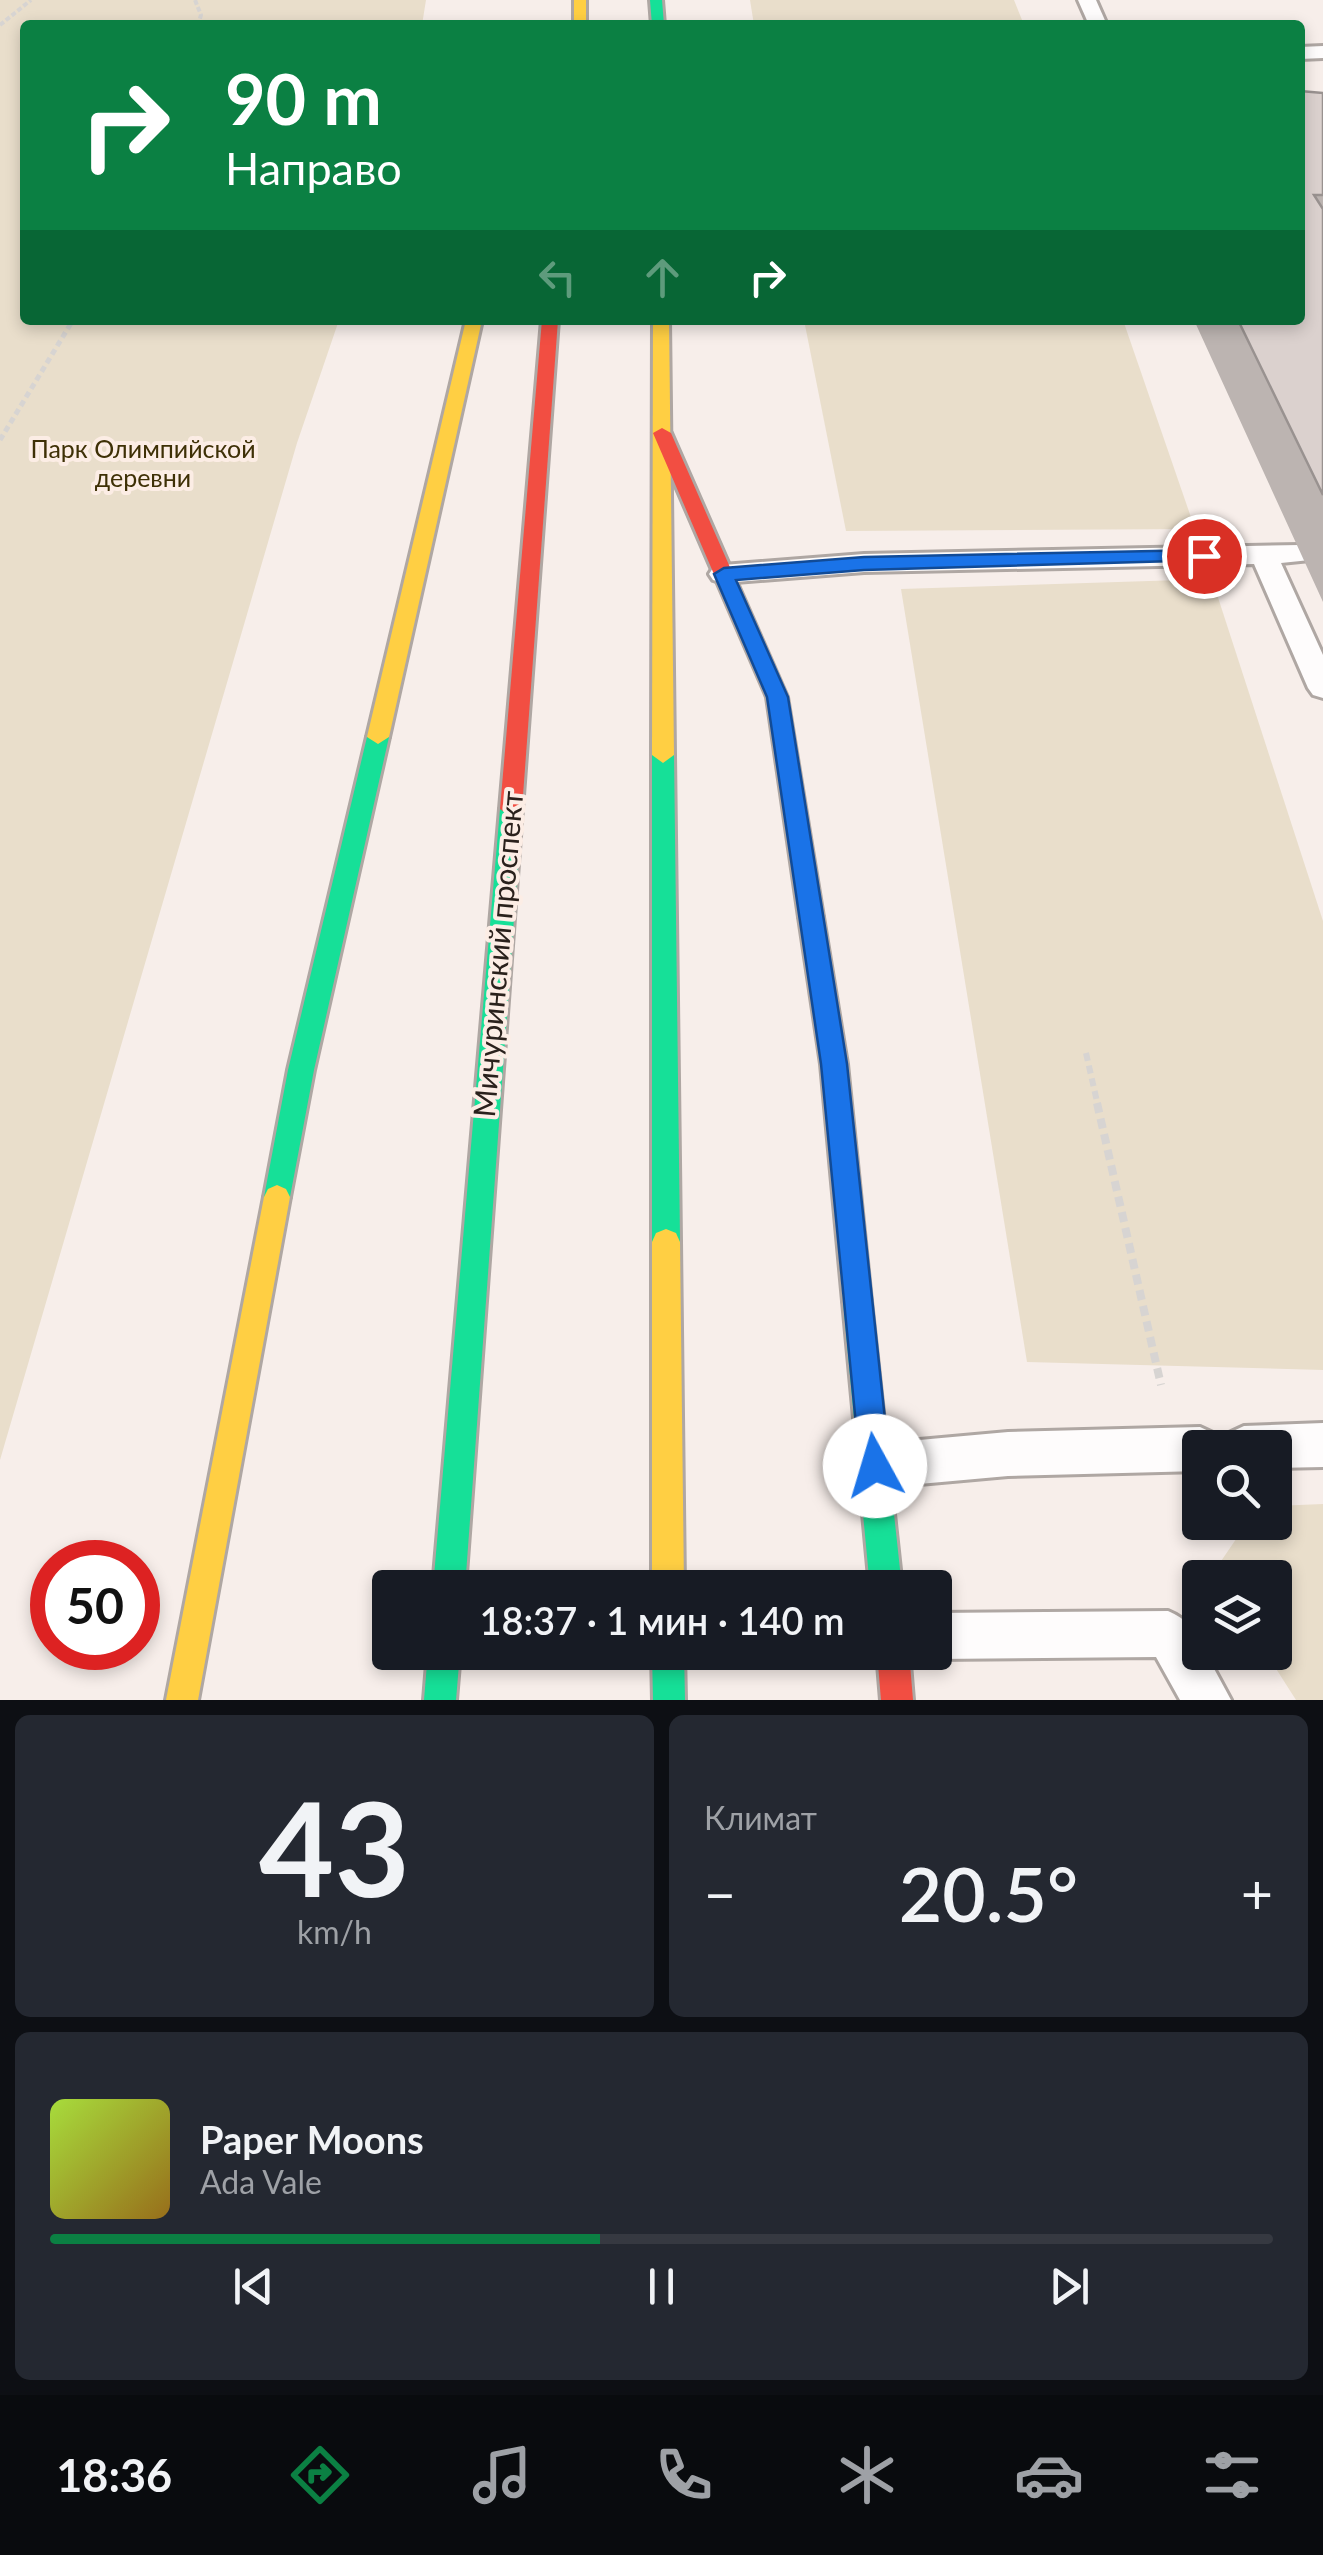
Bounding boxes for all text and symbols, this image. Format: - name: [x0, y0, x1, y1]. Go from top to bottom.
- text: 90 m: [225, 56, 382, 140]
- icon: right: [60, 60, 190, 190]
- text: Направо: [225, 141, 402, 195]
- icon: left: [530, 250, 585, 305]
- icon: ahead: [635, 250, 690, 305]
- icon: right: [740, 250, 795, 305]
- park label: Парк Олимпийской деревни: [30, 433, 256, 492]
- pin: [1162, 514, 1247, 599]
- icon: arrive: [1177, 529, 1232, 584]
- street label: Мичуринский проспект: [465, 789, 529, 1118]
- position arrow: [823, 1414, 927, 1518]
- map controls: [1182, 1430, 1292, 1670]
- button: search: [1182, 1430, 1292, 1540]
- speed limit sign: 50: [30, 1540, 160, 1670]
- button: layers: [1182, 1560, 1292, 1670]
- text: 18:37 · 1 мин · 140 m: [479, 1597, 845, 1643]
- text: 43: [259, 1769, 410, 1925]
- text: Климат: [704, 1798, 817, 1837]
- text: 20.5°: [899, 1848, 1078, 1938]
- text: −: [704, 1860, 736, 1926]
- text: +: [1241, 1860, 1273, 1926]
- text: km/h: [297, 1912, 372, 1951]
- text: Paper Moons: [200, 2116, 424, 2162]
- text: Ada Vale: [200, 2162, 322, 2201]
- icon: previous: [226, 2259, 281, 2314]
- icon: pause: [634, 2259, 689, 2314]
- icon: next: [1042, 2259, 1097, 2314]
- icon: directions: [285, 2440, 355, 2510]
- icon: music: [467, 2440, 537, 2510]
- icon: phone: [649, 2440, 719, 2510]
- icon: climate: [832, 2440, 902, 2510]
- icon: car: [1014, 2440, 1084, 2510]
- icon: filters: [1197, 2440, 1267, 2510]
- text: 18:36: [56, 2448, 172, 2502]

